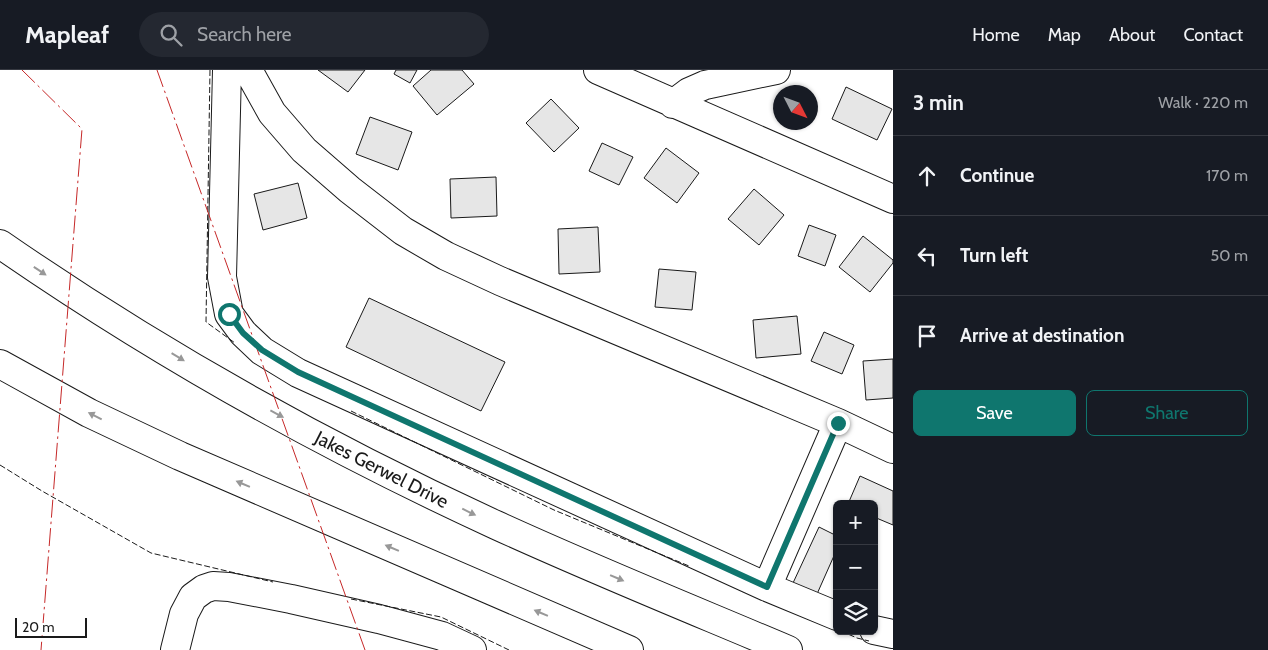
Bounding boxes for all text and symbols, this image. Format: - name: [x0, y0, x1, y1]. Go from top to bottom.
- search box: [139, 12, 489, 57]
- text: Mapleaf: [25, 20, 109, 49]
- icon: search: [157, 21, 185, 49]
- text: Search here: [197, 23, 291, 46]
- text: Home: [972, 24, 1020, 46]
- text: Map: [1048, 24, 1081, 46]
- text: About: [1109, 24, 1155, 46]
- text: Contact: [1183, 24, 1243, 46]
- north arrow: [773, 85, 818, 130]
- text: 3 min: [913, 90, 964, 115]
- text: Walk · 220 m: [1158, 93, 1248, 112]
- icon: ahead: [913, 162, 941, 190]
- text: Continue: [960, 164, 1034, 187]
- text: 170 m: [1206, 166, 1248, 185]
- icon: left: [913, 242, 941, 270]
- text: Turn left: [960, 244, 1028, 267]
- text: 50 m: [1211, 246, 1248, 265]
- one-way arrow: [34, 266, 47, 276]
- route start: [218, 303, 241, 326]
- icon: arrive: [913, 322, 941, 350]
- text: Arrive at destination: [960, 324, 1124, 347]
- one-way arrow: [171, 353, 184, 362]
- button: Save: [913, 390, 1076, 436]
- button: Share: [1086, 390, 1248, 436]
- one-way arrow: [270, 410, 284, 419]
- one-way arrow: [88, 412, 102, 420]
- route end: [827, 412, 850, 435]
- street label: Jakes Gerwel Drive: [310, 425, 453, 513]
- one-way arrow: [236, 479, 250, 487]
- map controls: [833, 500, 878, 635]
- button: +: [833, 500, 878, 545]
- one-way arrow: [461, 508, 476, 516]
- one-way arrow: [385, 544, 399, 552]
- button: −: [833, 545, 878, 590]
- one-way arrow: [610, 574, 624, 582]
- button: layers: [833, 590, 878, 635]
- one-way arrow: [534, 608, 548, 616]
- scale bar: [15, 615, 88, 638]
- text: 20 m: [22, 618, 55, 636]

